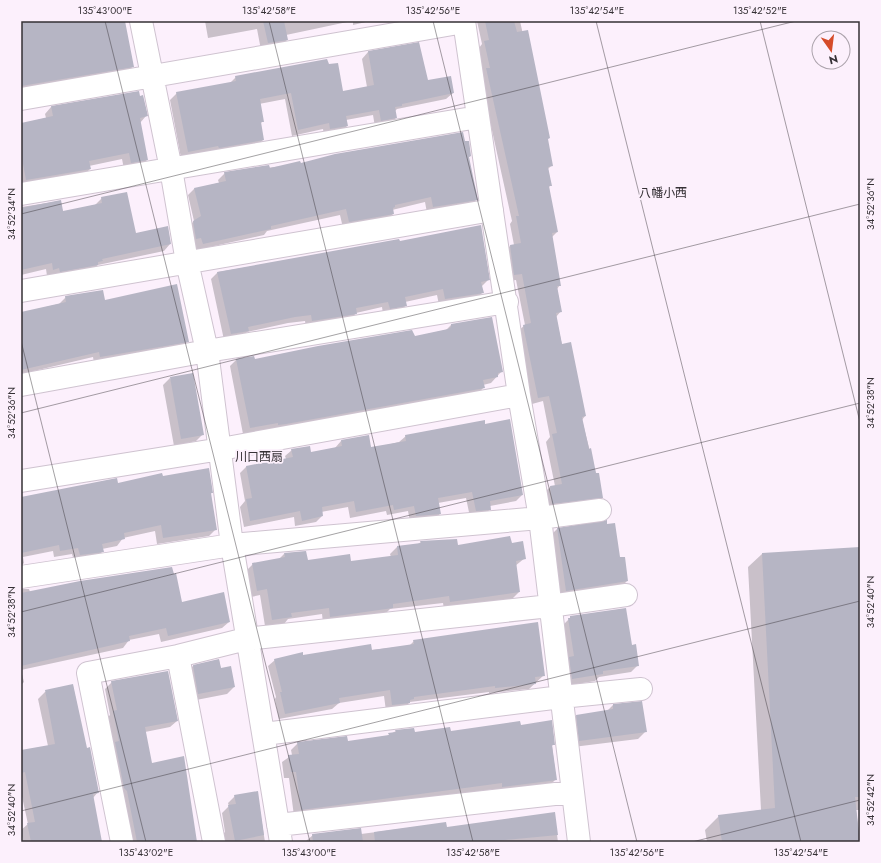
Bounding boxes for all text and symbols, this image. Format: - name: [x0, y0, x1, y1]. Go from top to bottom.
- text: 135°43'00"E: [78, 3, 132, 18]
- text: 135°42'58"E: [242, 3, 296, 18]
- text: 135°42'56"E: [406, 3, 460, 18]
- text: 135°42'54"E: [570, 3, 624, 18]
- text: 135°42'52"E: [733, 3, 787, 18]
- north arrow: [811, 30, 851, 70]
- text: N: [827, 51, 840, 69]
- text: 34°52'36"N: [863, 178, 878, 230]
- district label: 八幡小西: [639, 184, 687, 202]
- text: 34°52'34"N: [4, 188, 19, 240]
- text: 34°52'38"N: [863, 377, 878, 429]
- text: 34°52'36"N: [4, 387, 19, 439]
- district label: 川口西扇: [235, 448, 283, 466]
- text: 34°52'40"N: [863, 576, 878, 628]
- text: 34°52'38"N: [4, 586, 19, 638]
- text: 34°52'42"N: [863, 774, 878, 826]
- text: 34°52'40"N: [4, 784, 19, 836]
- text: 135°43'02"E: [119, 845, 173, 860]
- text: 135°43'00"E: [282, 845, 336, 860]
- text: 135°42'58"E: [446, 845, 500, 860]
- text: 135°42'56"E: [610, 845, 664, 860]
- text: 135°42'54"E: [774, 845, 828, 860]

